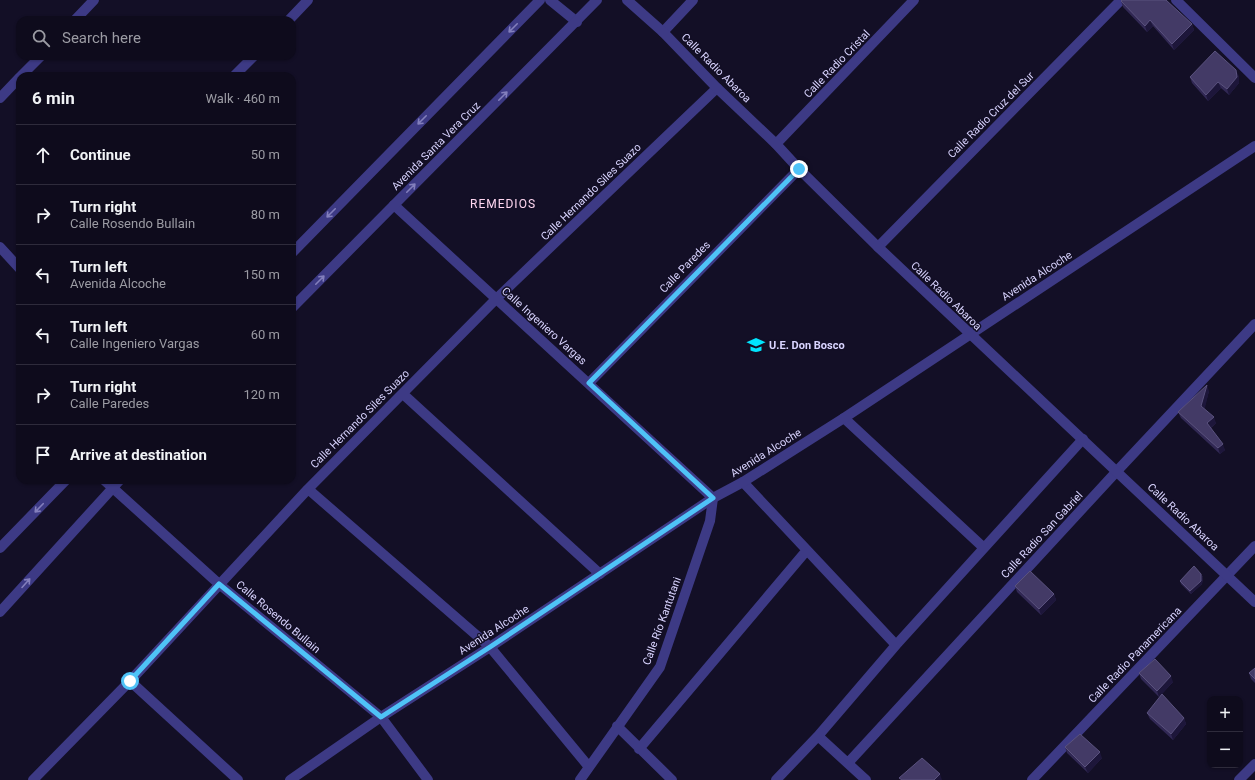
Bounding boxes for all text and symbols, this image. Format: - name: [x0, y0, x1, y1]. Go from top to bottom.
- search box: [16, 16, 296, 60]
- one-way arrow: [508, 23, 518, 33]
- icon: search: [30, 27, 52, 49]
- street label: Calle Radio Cristal: [801, 27, 873, 101]
- text: Search here: [62, 29, 141, 47]
- street label: Calle Radio Abaroa: [679, 31, 753, 105]
- street label: Calle Radio Cruz del Sur: [945, 69, 1037, 161]
- text: 6 min: [32, 88, 75, 108]
- text: Walk · 460 m: [205, 91, 280, 106]
- one-way arrow: [498, 91, 508, 101]
- street label: Avenida Santa Vera Cruz: [389, 99, 483, 193]
- one-way arrow: [417, 115, 427, 125]
- street label: Calle Hernando Siles Suazo: [538, 141, 644, 243]
- icon: ahead: [32, 144, 54, 166]
- text: Continue: [70, 146, 131, 164]
- text: 50 m: [251, 147, 280, 162]
- route end: [790, 160, 808, 178]
- one-way arrow: [406, 183, 416, 193]
- district label: REMEDIOS: [470, 197, 536, 211]
- text: Turn right: [70, 198, 136, 216]
- icon: right: [32, 204, 54, 226]
- text: 80 m: [251, 207, 280, 222]
- one-way arrow: [326, 208, 336, 218]
- text: Calle Rosendo Bullain: [70, 216, 195, 231]
- street label: Calle Paredes: [657, 238, 713, 296]
- street label: Avenida Alcoche: [999, 248, 1075, 304]
- text: Turn left: [70, 258, 127, 276]
- street label: Calle Radio Abaroa: [908, 259, 984, 333]
- icon: left: [32, 264, 54, 286]
- text: 150 m: [243, 267, 280, 282]
- one-way arrow: [315, 275, 324, 285]
- text: Avenida Alcoche: [70, 276, 166, 291]
- street label: Calle Ingeniero Vargas: [499, 285, 589, 368]
- text: Turn left: [70, 318, 127, 336]
- icon: left: [32, 324, 54, 346]
- text: 60 m: [251, 327, 280, 342]
- school or university icon: U.E. Don Bosco: [746, 335, 766, 355]
- text: Calle Ingeniero Vargas: [70, 336, 199, 351]
- place label: U.E. Don Bosco: [769, 339, 845, 352]
- street label: Calle Hernando Siles Suazo: [308, 367, 412, 471]
- text: Turn right: [70, 378, 136, 396]
- icon: right: [32, 384, 54, 406]
- text: 120 m: [243, 387, 280, 402]
- text: Calle Paredes: [70, 396, 149, 411]
- street label: Avenida Alcoche: [728, 426, 804, 480]
- icon: arrive: [32, 444, 54, 466]
- text: Arrive at destination: [70, 446, 207, 464]
- street label: Calle Radio Abaroa: [1145, 481, 1221, 553]
- street label: Calle Radio San Gabriel: [999, 489, 1085, 581]
- one-way arrow: [34, 503, 44, 513]
- street label: Calle Río Kantutani: [640, 575, 684, 667]
- one-way arrow: [21, 578, 31, 588]
- street label: Calle Rosendo Bullain: [233, 578, 323, 656]
- street label: Avenida Alcoche: [456, 602, 532, 658]
- street label: Calle Radio Panamericana: [1086, 604, 1184, 706]
- route start: [121, 672, 139, 690]
- map controls: [1207, 696, 1243, 768]
- button: +: [1207, 696, 1243, 732]
- button: −: [1207, 732, 1243, 768]

